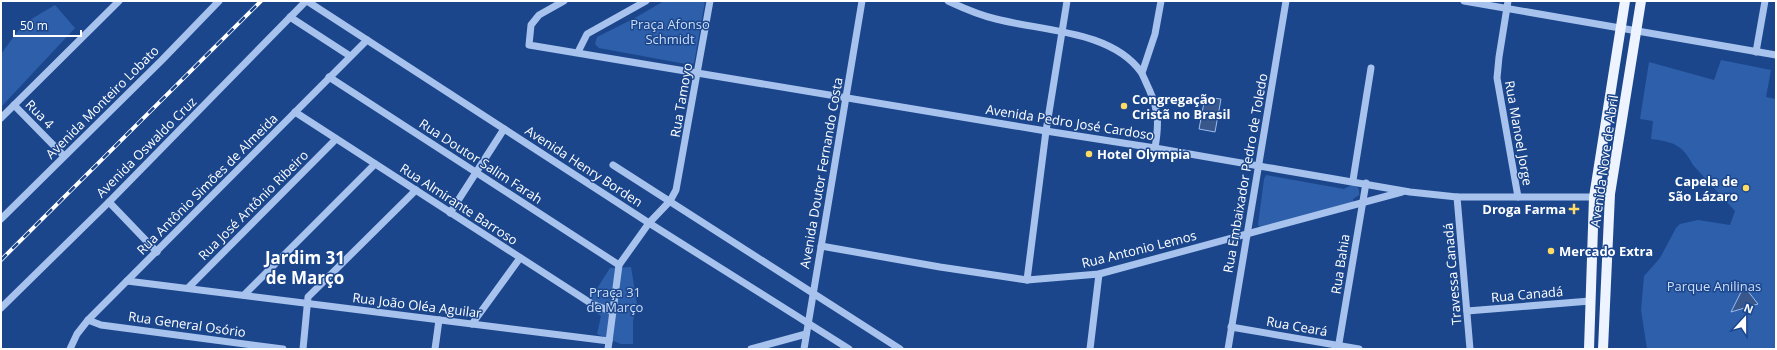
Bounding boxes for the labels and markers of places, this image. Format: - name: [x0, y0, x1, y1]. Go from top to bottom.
- place label: Congregação Cristã no Brasil: [1132, 90, 1230, 123]
- marker: Congregação Cristã no Brasil: [1119, 101, 1129, 111]
- place label: Hotel Olympia: [1097, 145, 1190, 163]
- marker: Hotel Olympia: [1084, 149, 1094, 159]
- place label: Capela de São Lázaro: [1668, 172, 1738, 205]
- marker: Capela de São Lázaro: [1741, 183, 1751, 193]
- place label: Droga Farma: [1482, 200, 1566, 218]
- marker: Droga Farma: [1569, 204, 1579, 214]
- place label: Mercado Extra: [1559, 242, 1653, 260]
- marker: Mercado Extra: [1546, 246, 1556, 256]

